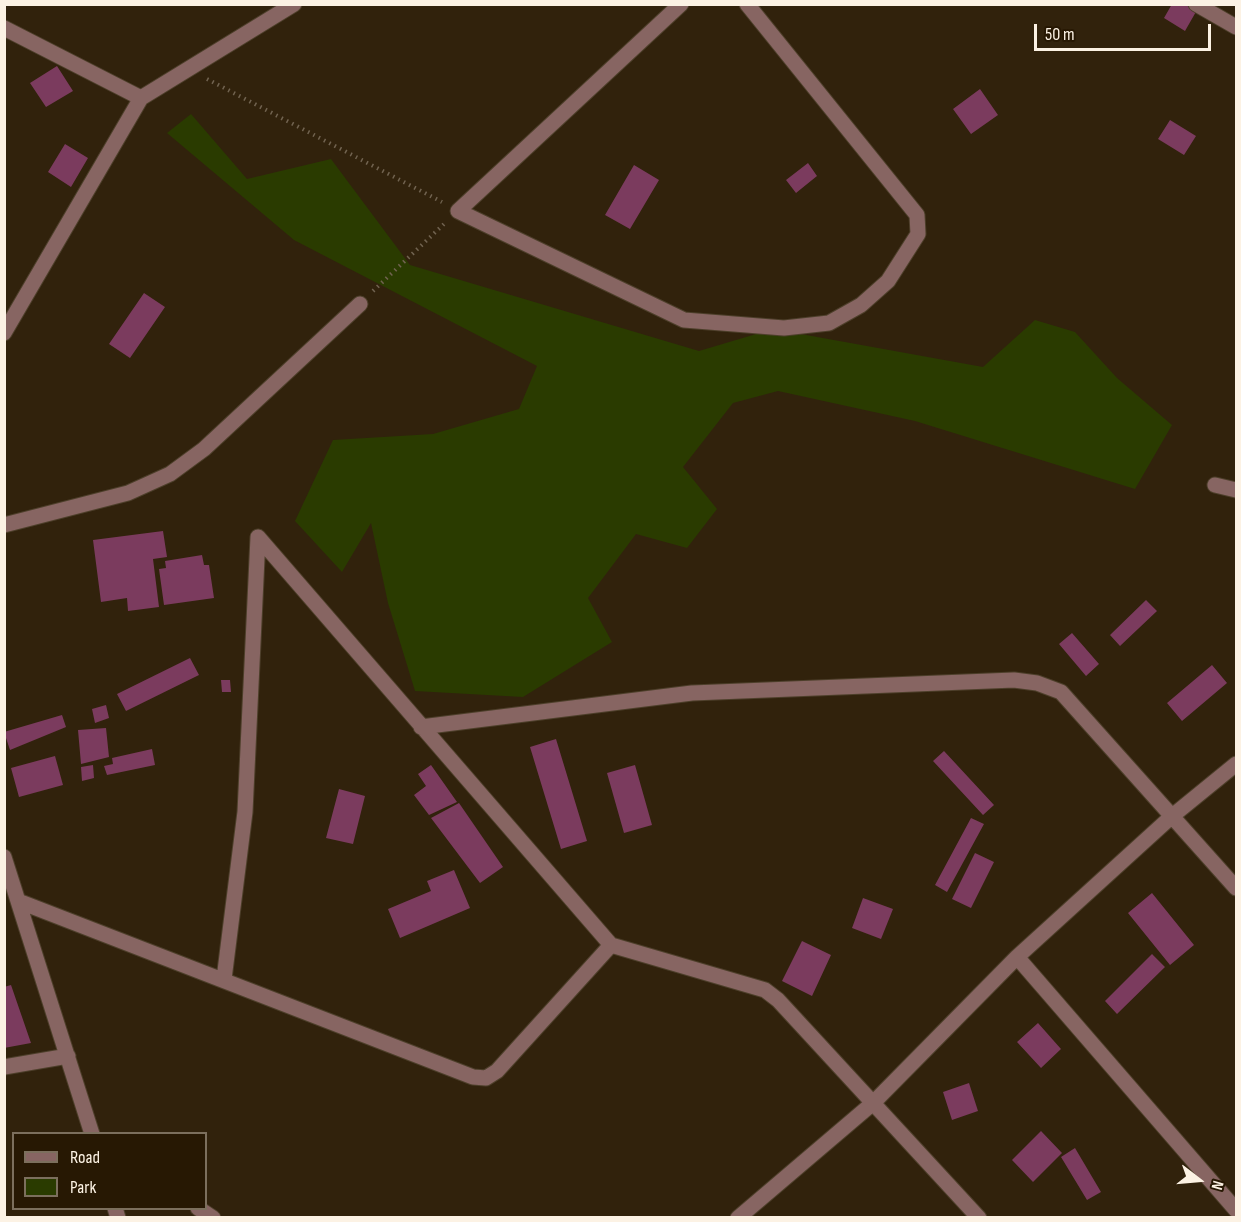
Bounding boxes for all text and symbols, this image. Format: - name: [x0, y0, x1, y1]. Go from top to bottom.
- scale bar: [1037, 12, 1214, 50]
- text: 50 m: [1045, 24, 1075, 45]
- legend: [12, 1132, 207, 1210]
- text: Road: [70, 1147, 100, 1168]
- north arrow: [1169, 1150, 1229, 1210]
- text: Park: [70, 1177, 96, 1198]
- text: N: [1206, 1178, 1227, 1192]

